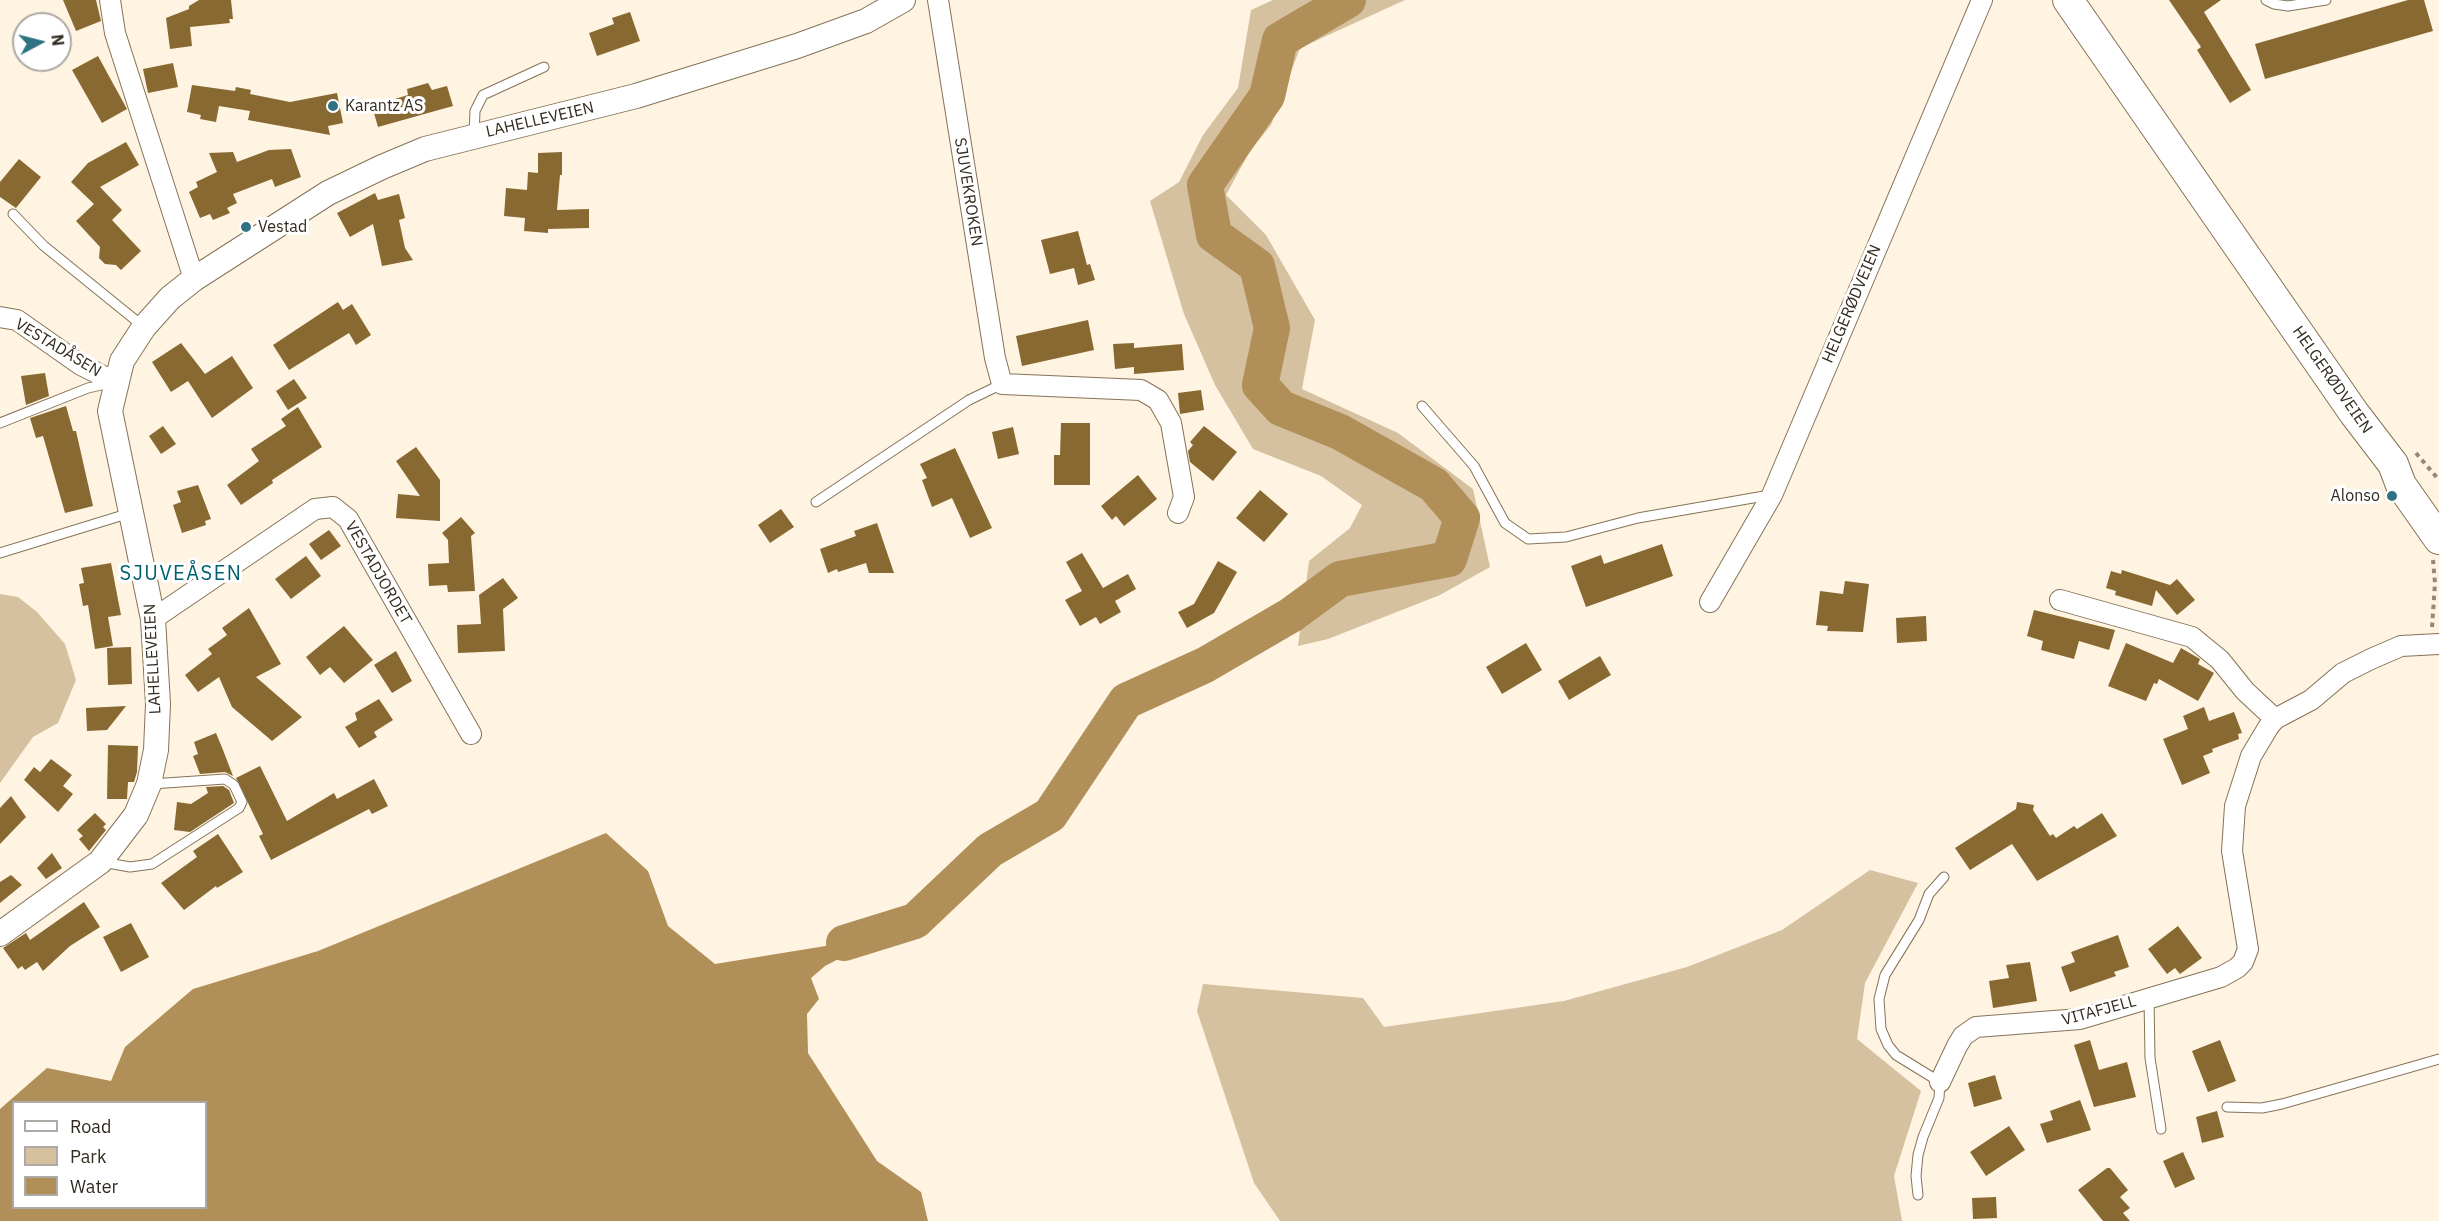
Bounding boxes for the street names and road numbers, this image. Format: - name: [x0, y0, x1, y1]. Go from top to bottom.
- street label: LAHELLEVEIEN: [484, 98, 596, 142]
- street label: SJUVEKROKEN: [950, 136, 986, 248]
- street label: HELGERØDVEIEN: [1818, 242, 1886, 366]
- street label: VESTADÅSEN: [11, 315, 105, 381]
- street label: HELGERØDVEIEN: [2288, 323, 2376, 437]
- street label: VESTADJORDET: [341, 518, 415, 628]
- street label: LAHELLEVEIEN: [141, 603, 165, 715]
- street label: VITAFJELL: [2060, 992, 2138, 1030]

